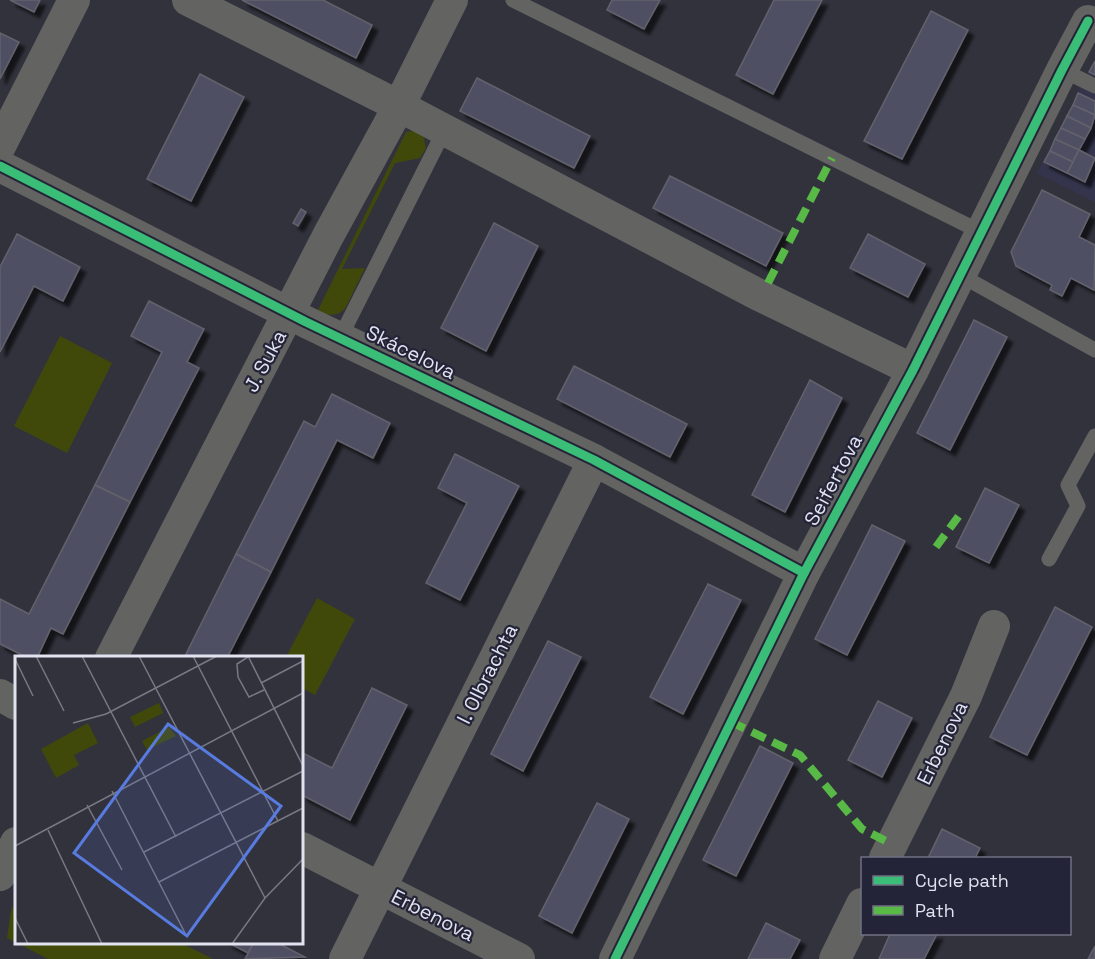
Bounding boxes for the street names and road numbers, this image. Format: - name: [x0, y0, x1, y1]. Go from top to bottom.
- street label: Skácelova: [362, 319, 460, 385]
- street label: J. Suka: [238, 325, 292, 397]
- street label: Seifertova: [798, 430, 868, 530]
- street label: I. Olbrachta: [451, 620, 523, 728]
- street label: Erbenova: [911, 697, 973, 789]
- street label: Erbenova: [387, 883, 479, 947]

